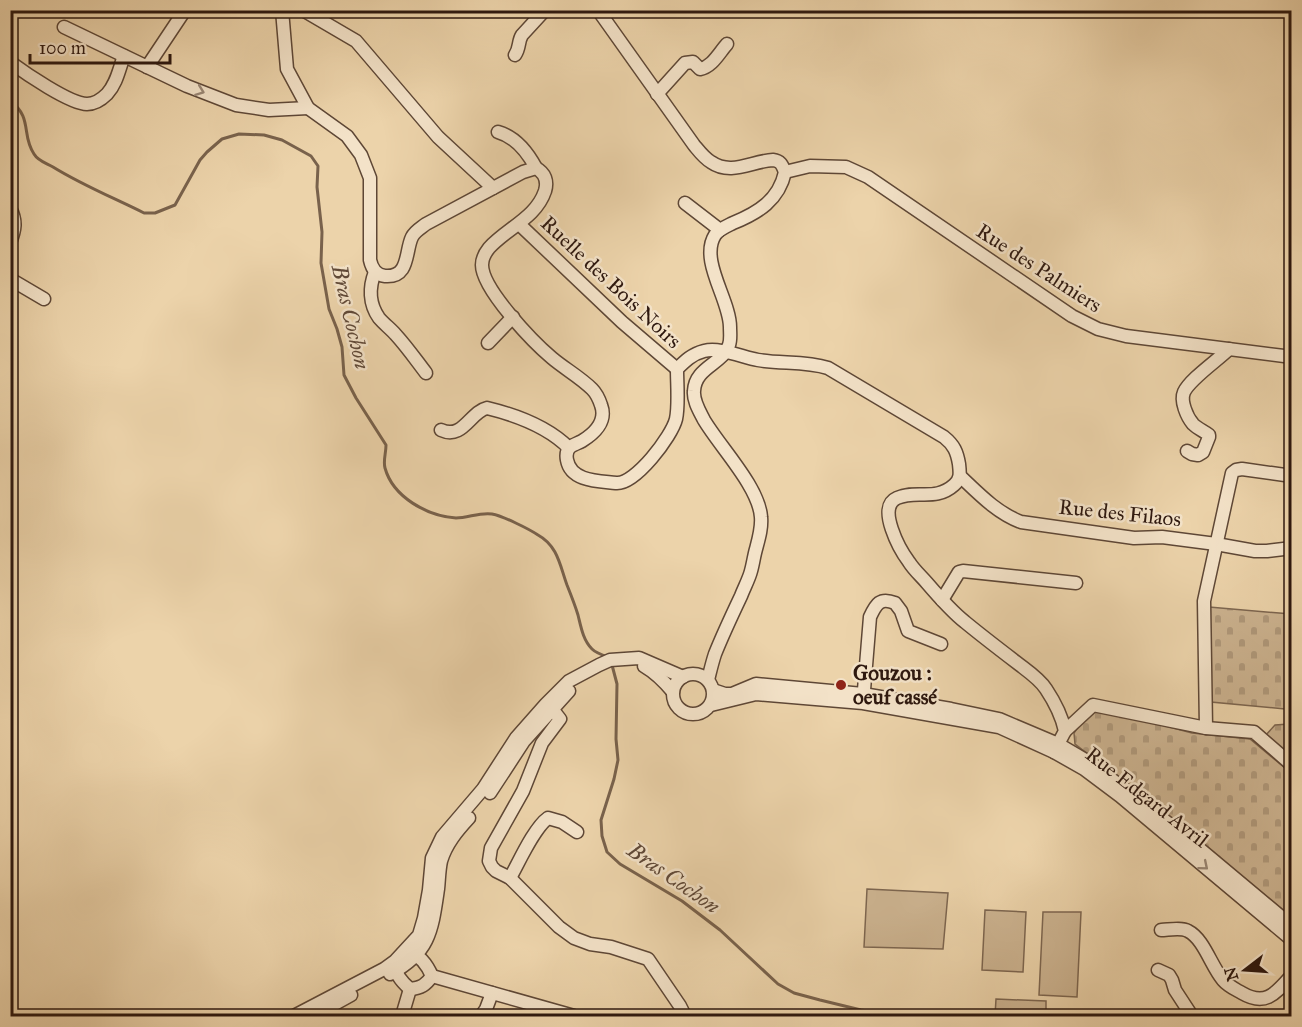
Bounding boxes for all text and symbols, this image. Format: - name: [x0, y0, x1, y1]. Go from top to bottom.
- scale bar: [30, 27, 170, 65]
- text: 100 m: [39, 37, 86, 59]
- one-way arrow: [195, 84, 205, 97]
- street label: Ruelle des Bois Noirs: [535, 210, 687, 354]
- street label: Rue des Palmiers: [971, 218, 1107, 318]
- water label: Bras Cochon: [326, 261, 376, 372]
- street label: Rue des Filaos: [1057, 494, 1183, 532]
- place label: Gouzou : oeuf cassé: [853, 660, 937, 710]
- marker: Gouzou : oeuf cassé: [834, 678, 848, 692]
- street label: Rue Edgard Avril: [1080, 741, 1214, 853]
- water label: Bras Cochon: [622, 836, 726, 920]
- one-way arrow: [1197, 859, 1208, 870]
- north arrow: [1215, 940, 1275, 1000]
- text: N: [1220, 965, 1242, 984]

